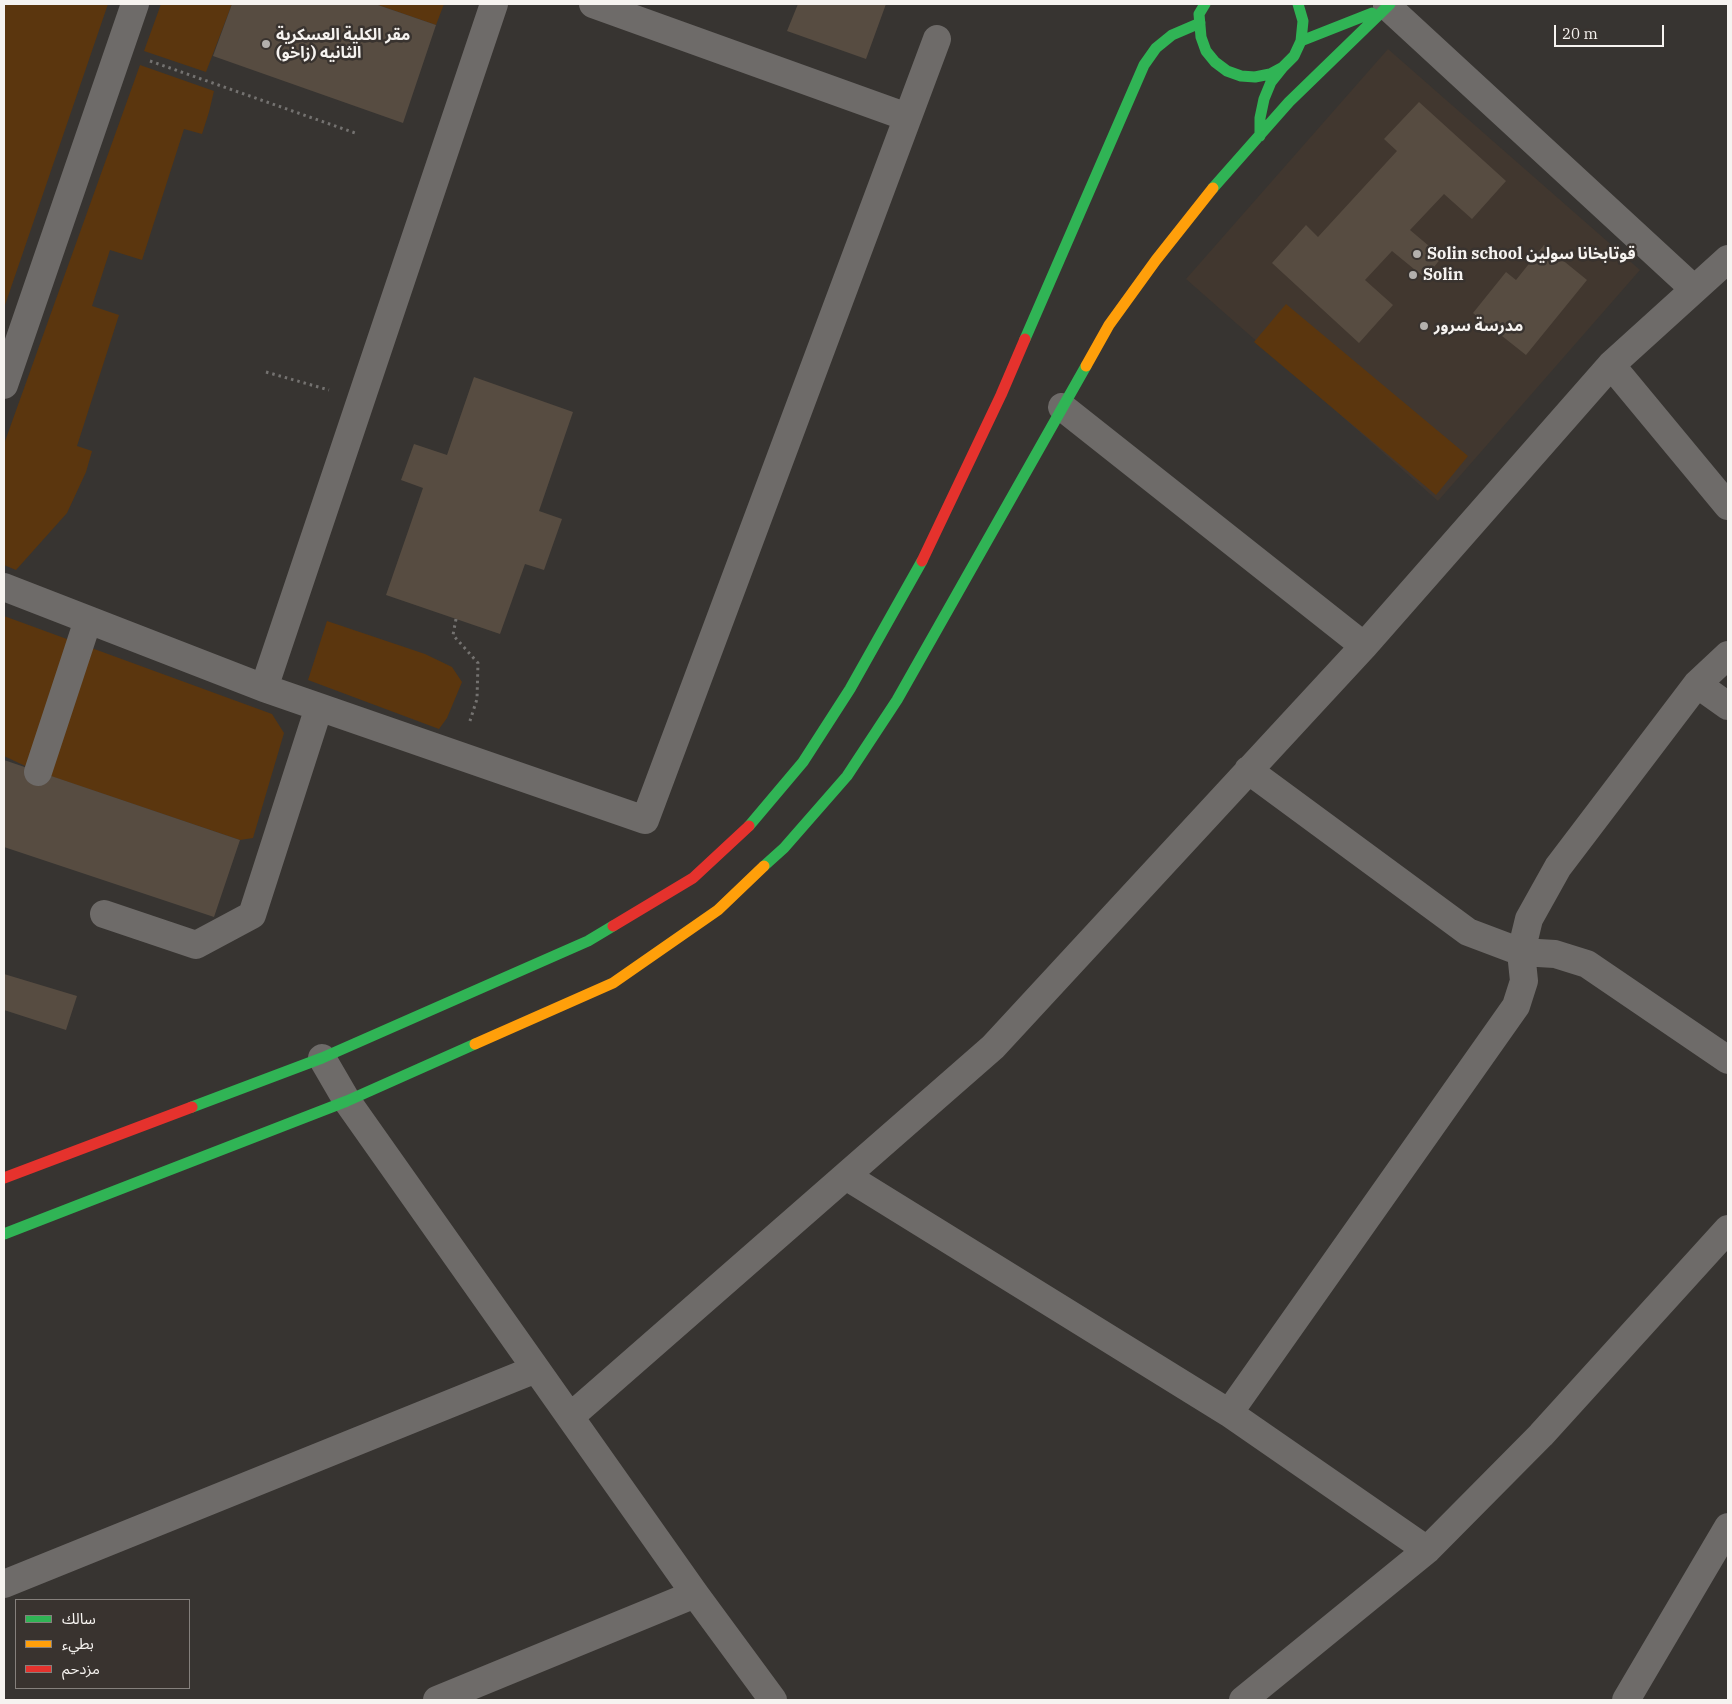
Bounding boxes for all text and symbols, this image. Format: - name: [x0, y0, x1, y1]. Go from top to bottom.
- scale bar: [1557, 15, 1667, 47]
- text: 20 m: [1562, 24, 1598, 43]
- place label: مقر الكلية العسكرية الثانيه (زاخو): [276, 25, 410, 63]
- marker: مقر الكلية العسكرية الثانيه (زاخو): [260, 38, 272, 50]
- place label: Solin school قوتابخانا سولین: [1427, 244, 1636, 264]
- marker: Solin school قوتابخانا سولین: [1411, 248, 1423, 260]
- place label: Solin: [1423, 265, 1464, 285]
- marker: Solin: [1407, 269, 1419, 281]
- place label: مدرسة سرور: [1434, 316, 1523, 336]
- marker: مدرسة سرور: [1418, 320, 1430, 332]
- legend: [15, 1599, 190, 1689]
- text: سالك: [62, 1609, 96, 1628]
- text: بطيء: [62, 1634, 94, 1653]
- text: مزدحم: [62, 1659, 100, 1678]

